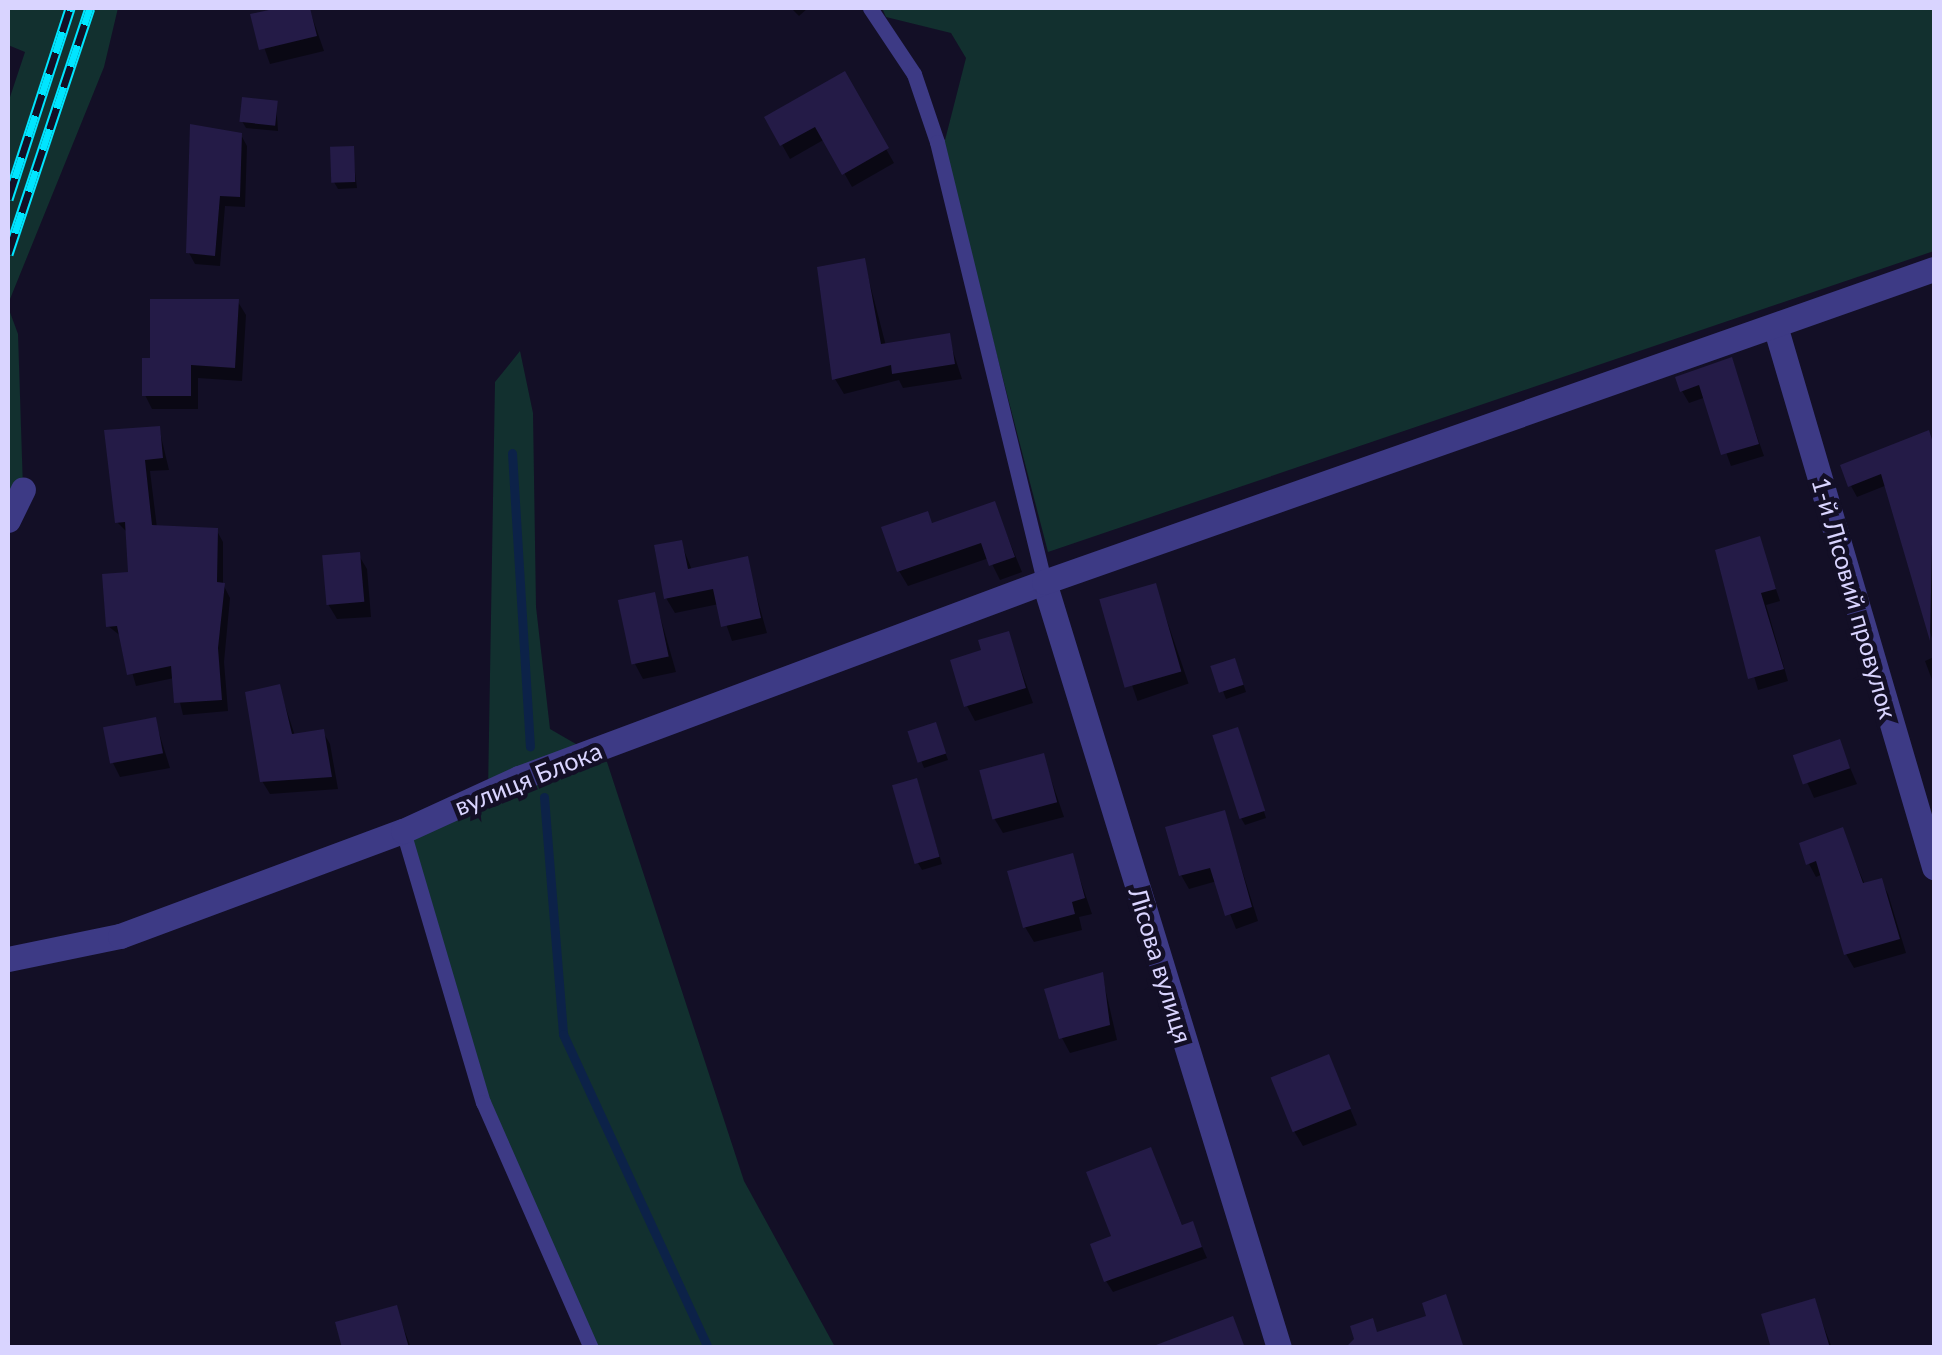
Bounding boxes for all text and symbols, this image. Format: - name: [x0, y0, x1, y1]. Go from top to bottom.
- street label: 1-й Лісовий провулок: [1806, 474, 1904, 722]
- street label: вулиця Блока: [450, 735, 606, 821]
- street label: Лісова вулиця: [1123, 883, 1199, 1047]

